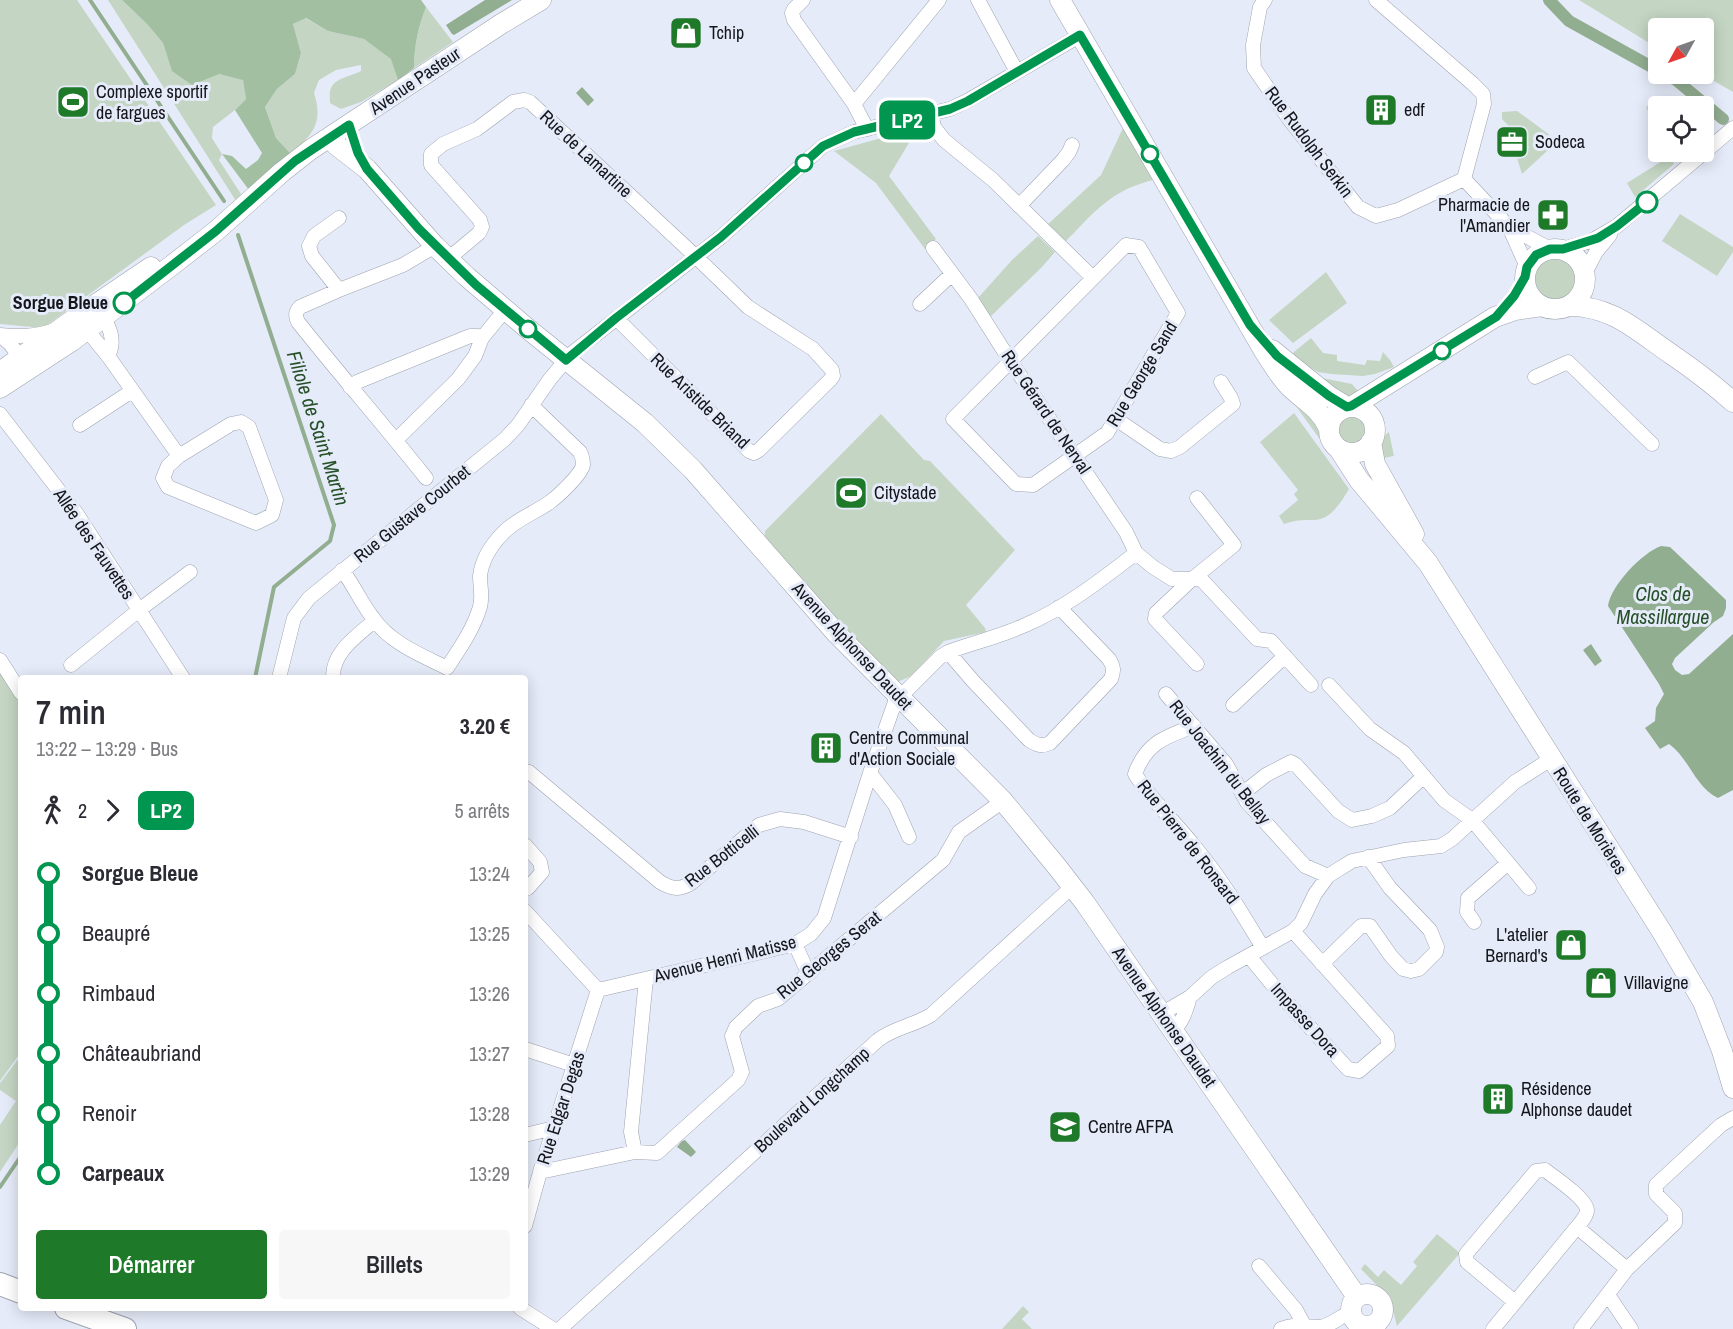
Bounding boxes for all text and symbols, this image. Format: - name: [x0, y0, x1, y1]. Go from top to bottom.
- shop icon: Tchip: [668, 15, 704, 51]
- north arrow: [1648, 18, 1714, 84]
- map controls: [1648, 18, 1714, 162]
- place label: Tchip: [709, 20, 744, 45]
- street label: Avenue Pasteur: [363, 41, 465, 121]
- place label: Complexe sportif de fargues: [96, 79, 208, 125]
- street label: Rue Rudolph Serkin: [1259, 81, 1359, 202]
- sports icon: Complexe sportif de fargues: [55, 84, 91, 120]
- building icon: edf: [1363, 92, 1399, 128]
- button: locate: [1648, 96, 1714, 162]
- place label: edf: [1404, 97, 1425, 122]
- line badge: LP2: [872, 100, 942, 140]
- street label: Rue de Lamartine: [535, 104, 638, 203]
- text: LP2: [891, 106, 923, 135]
- office icon: Sodeca: [1494, 124, 1530, 160]
- place label: Sodeca: [1535, 129, 1585, 154]
- unlabelled marker: [1141, 145, 1159, 163]
- unlabelled marker: [795, 154, 813, 172]
- unlabelled marker: [1636, 191, 1658, 213]
- place label: Pharmacie de l'Amandier: [1438, 192, 1530, 238]
- pharmacy icon: Pharmacie de l'Amandier: [1535, 197, 1571, 233]
- place label: Sorgue Bleue: [13, 290, 108, 315]
- marker: Sorgue Bleue: [113, 292, 135, 314]
- street label: Rue George Sand: [1100, 316, 1183, 431]
- unlabelled marker: [519, 320, 537, 338]
- unlabelled marker: [1433, 342, 1451, 360]
- street label: Rue Gérard de Nerval: [996, 345, 1097, 479]
- water label: Filiole de Saint Martin: [281, 347, 356, 509]
- street label: Rue Aristide Briand: [645, 347, 755, 454]
- street label: Rue Gustave Courbet: [348, 459, 475, 568]
- sports icon: Citystade: [833, 475, 869, 511]
- place label: Citystade: [874, 480, 936, 505]
- street label: Allée des Fauvettes: [47, 482, 141, 604]
- street label: Avenue Alphonse Daudet: [786, 576, 918, 715]
- water label: Clos de Massillargue: [1617, 580, 1709, 630]
- text: 7 min: [36, 690, 106, 734]
- street label: Rue Joachim du Bellay: [1164, 694, 1277, 830]
- text: 3.20 €: [460, 711, 510, 741]
- place label: Centre Communal d'Action Sociale: [849, 725, 969, 771]
- building icon: Centre Communal d'Action Sociale: [808, 730, 844, 766]
- text: 13:22 – 13:29 · Bus: [36, 735, 178, 762]
- street label: Route de Morières: [1547, 762, 1633, 879]
- street label: Rue Pierre de Ronsard: [1132, 774, 1245, 909]
- icon: walk: [36, 794, 69, 827]
- icon: forward: [96, 794, 129, 827]
- text: LP2: [150, 796, 182, 825]
- text: 2: [78, 797, 87, 824]
- text: 5 arrêts: [454, 797, 510, 824]
- street label: Rue Botticelli: [679, 819, 764, 892]
- text: Sorgue Bleue: [82, 858, 198, 888]
- text: 13:24: [469, 860, 510, 887]
- street label: Rue Georges Serat: [771, 905, 886, 1004]
- text: Beaupré: [82, 918, 150, 948]
- text: 13:25: [469, 920, 510, 947]
- place label: L'atelier Bernard's: [1485, 922, 1548, 968]
- shop icon: L'atelier Bernard's: [1553, 927, 1589, 963]
- street label: Avenue Henri Matisse: [650, 929, 799, 989]
- street label: Avenue Alphonse Daudet: [1106, 941, 1222, 1092]
- shop icon: Villavigne: [1583, 965, 1619, 1001]
- place label: Villavigne: [1624, 970, 1689, 995]
- street label: Impasse Dora: [1265, 977, 1345, 1062]
- text: Rimbaud: [82, 978, 155, 1008]
- text: 13:26: [469, 980, 510, 1007]
- text: Châteaubriand: [82, 1038, 201, 1068]
- text: 13:27: [469, 1040, 510, 1067]
- street label: Boulevard Longchamp: [748, 1041, 875, 1158]
- street label: Rue Edgar Degas: [531, 1048, 591, 1168]
- place label: Résidence Alphonse daudet: [1520, 1076, 1632, 1122]
- building icon: Résidence Alphonse daudet: [1480, 1081, 1516, 1117]
- text: Renoir: [82, 1098, 136, 1128]
- text: 13:28: [469, 1100, 510, 1127]
- school or university icon: Centre AFPA: [1047, 1109, 1083, 1145]
- place label: Centre AFPA: [1088, 1114, 1173, 1139]
- text: Carpeaux: [82, 1158, 164, 1188]
- text: 13:29: [469, 1160, 510, 1187]
- button: Démarrer: [36, 1230, 267, 1299]
- button: Billets: [279, 1230, 510, 1299]

